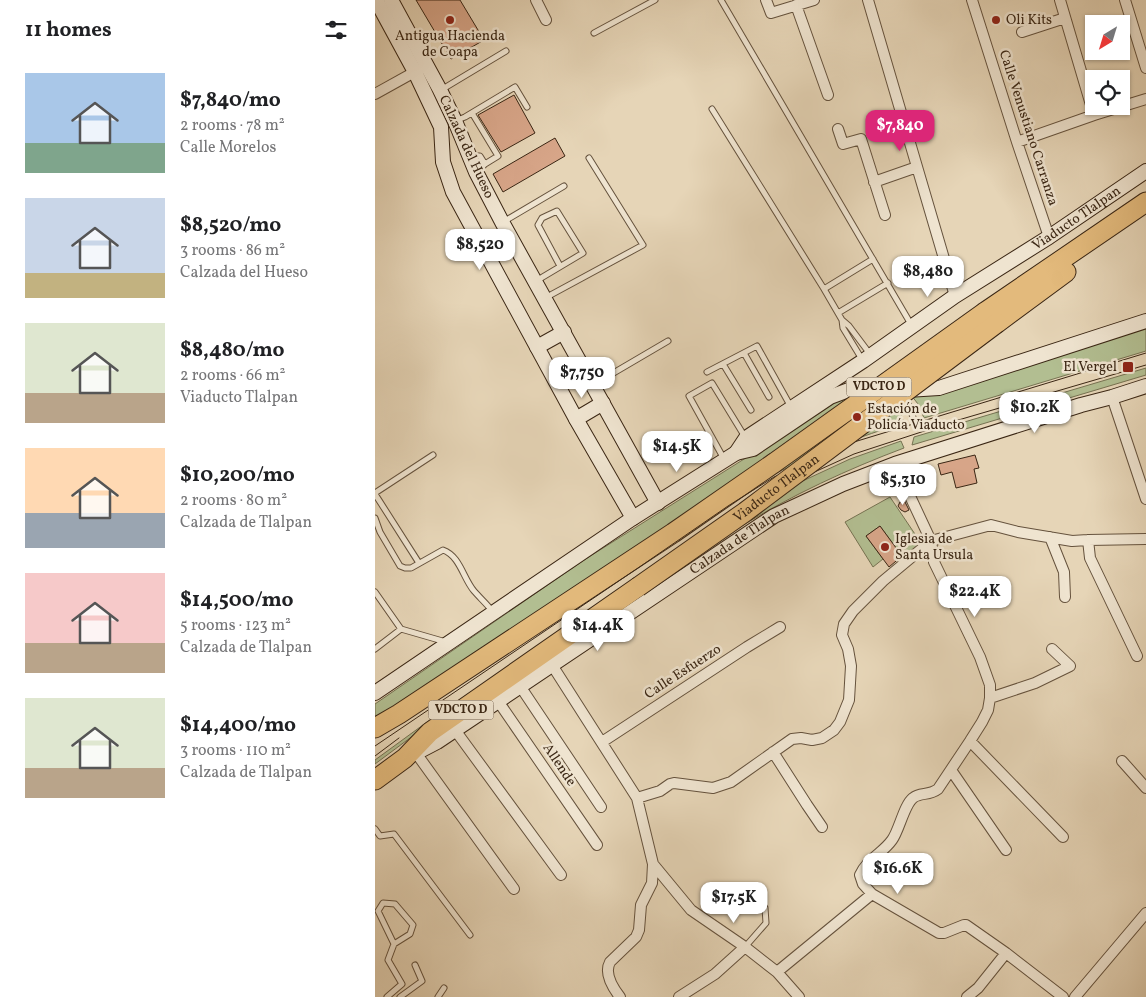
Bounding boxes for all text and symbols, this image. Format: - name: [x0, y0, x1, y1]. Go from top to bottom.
- place label: Oli Kits: [1006, 11, 1052, 30]
- marker: Antigua Hacienda de Coapa: [444, 14, 456, 26]
- marker: Oli Kits: [990, 14, 1002, 26]
- north arrow: [1085, 15, 1130, 60]
- map controls: [1085, 15, 1130, 115]
- text: 11 homes: [25, 16, 112, 45]
- icon: filters: [322, 16, 350, 44]
- place label: Antigua Hacienda de Coapa: [395, 27, 505, 62]
- street label: Calle Venustiano Carranza: [994, 48, 1062, 208]
- button: locate: [1085, 70, 1130, 115]
- text: $7,840/mo: [180, 86, 281, 115]
- street label: Calzada del Hueso: [434, 92, 498, 202]
- icon: home: [65, 93, 125, 153]
- pin: $7,840: [859, 110, 941, 152]
- text: 2 rooms · 78 m²: [180, 115, 285, 137]
- text: $7,840: [876, 115, 924, 137]
- text: Calle Morelos: [180, 137, 276, 159]
- street label: Viaducto Tlalpan: [1028, 181, 1125, 255]
- text: $8,520/mo: [180, 211, 281, 240]
- icon: home: [65, 218, 125, 278]
- pin: $8,520: [439, 228, 521, 271]
- text: $8,520: [456, 234, 504, 256]
- text: 3 rooms · 86 m²: [180, 240, 285, 262]
- pin: $8,480: [887, 256, 969, 298]
- text: $8,480: [903, 261, 953, 283]
- text: Calzada del Hueso: [180, 262, 308, 284]
- text: $8,480/mo: [180, 336, 285, 365]
- icon: home: [65, 343, 125, 403]
- pin: $7,750: [541, 356, 623, 399]
- place label: El Vergel: [1063, 358, 1117, 377]
- marker: El Vergel: [1121, 360, 1135, 374]
- text: $7,750: [560, 362, 604, 384]
- text: 2 rooms · 66 m²: [180, 365, 286, 387]
- road number: VDCTO D: [847, 378, 911, 397]
- text: Viaducto Tlalpan: [180, 387, 298, 409]
- pin: $10.2K: [994, 392, 1076, 434]
- text: $10.2K: [1010, 397, 1060, 419]
- place label: Estación de Policía Viaducto: [867, 400, 965, 435]
- marker: Estación de Policía Viaducto: [851, 411, 863, 423]
- pin: $14.5K: [636, 430, 718, 473]
- text: $14.5K: [653, 436, 701, 458]
- street label: Viaducto Tlalpan: [729, 450, 824, 527]
- text: $10,200/mo: [180, 461, 295, 490]
- pin: $5,310: [862, 464, 944, 506]
- icon: home: [65, 468, 125, 528]
- text: $5,310: [880, 469, 926, 491]
- text: 2 rooms · 80 m²: [180, 490, 287, 512]
- street label: Calzada de Tlalpan: [686, 501, 793, 579]
- text: Calzada de Tlalpan: [180, 512, 312, 534]
- place label: Iglesia de Santa Ursula: [895, 530, 973, 565]
- marker: Iglesia de Santa Ursula: [879, 541, 891, 553]
- pin: $22.4K: [934, 576, 1016, 618]
- text: $22.4K: [949, 581, 1001, 603]
- text: $14,500/mo: [180, 586, 294, 615]
- icon: home: [65, 593, 125, 653]
- pin: $14.4K: [557, 610, 639, 652]
- text: 5 rooms · 123 m²: [180, 615, 291, 637]
- text: $14.4K: [573, 615, 623, 637]
- text: Calzada de Tlalpan: [180, 637, 312, 659]
- street label: Calle Esfuerzo: [641, 640, 725, 704]
- road number: VDCTO D: [429, 700, 493, 720]
- text: $14,400/mo: [180, 711, 296, 740]
- icon: home: [65, 718, 125, 778]
- text: 3 rooms · 110 m²: [180, 740, 291, 762]
- street label: Allende: [538, 740, 580, 790]
- text: Calzada de Tlalpan: [180, 762, 312, 784]
- pin: $16.6K: [857, 852, 939, 895]
- text: $16.6K: [873, 858, 923, 880]
- pin: $17.5K: [693, 882, 775, 924]
- text: $17.5K: [711, 887, 757, 909]

